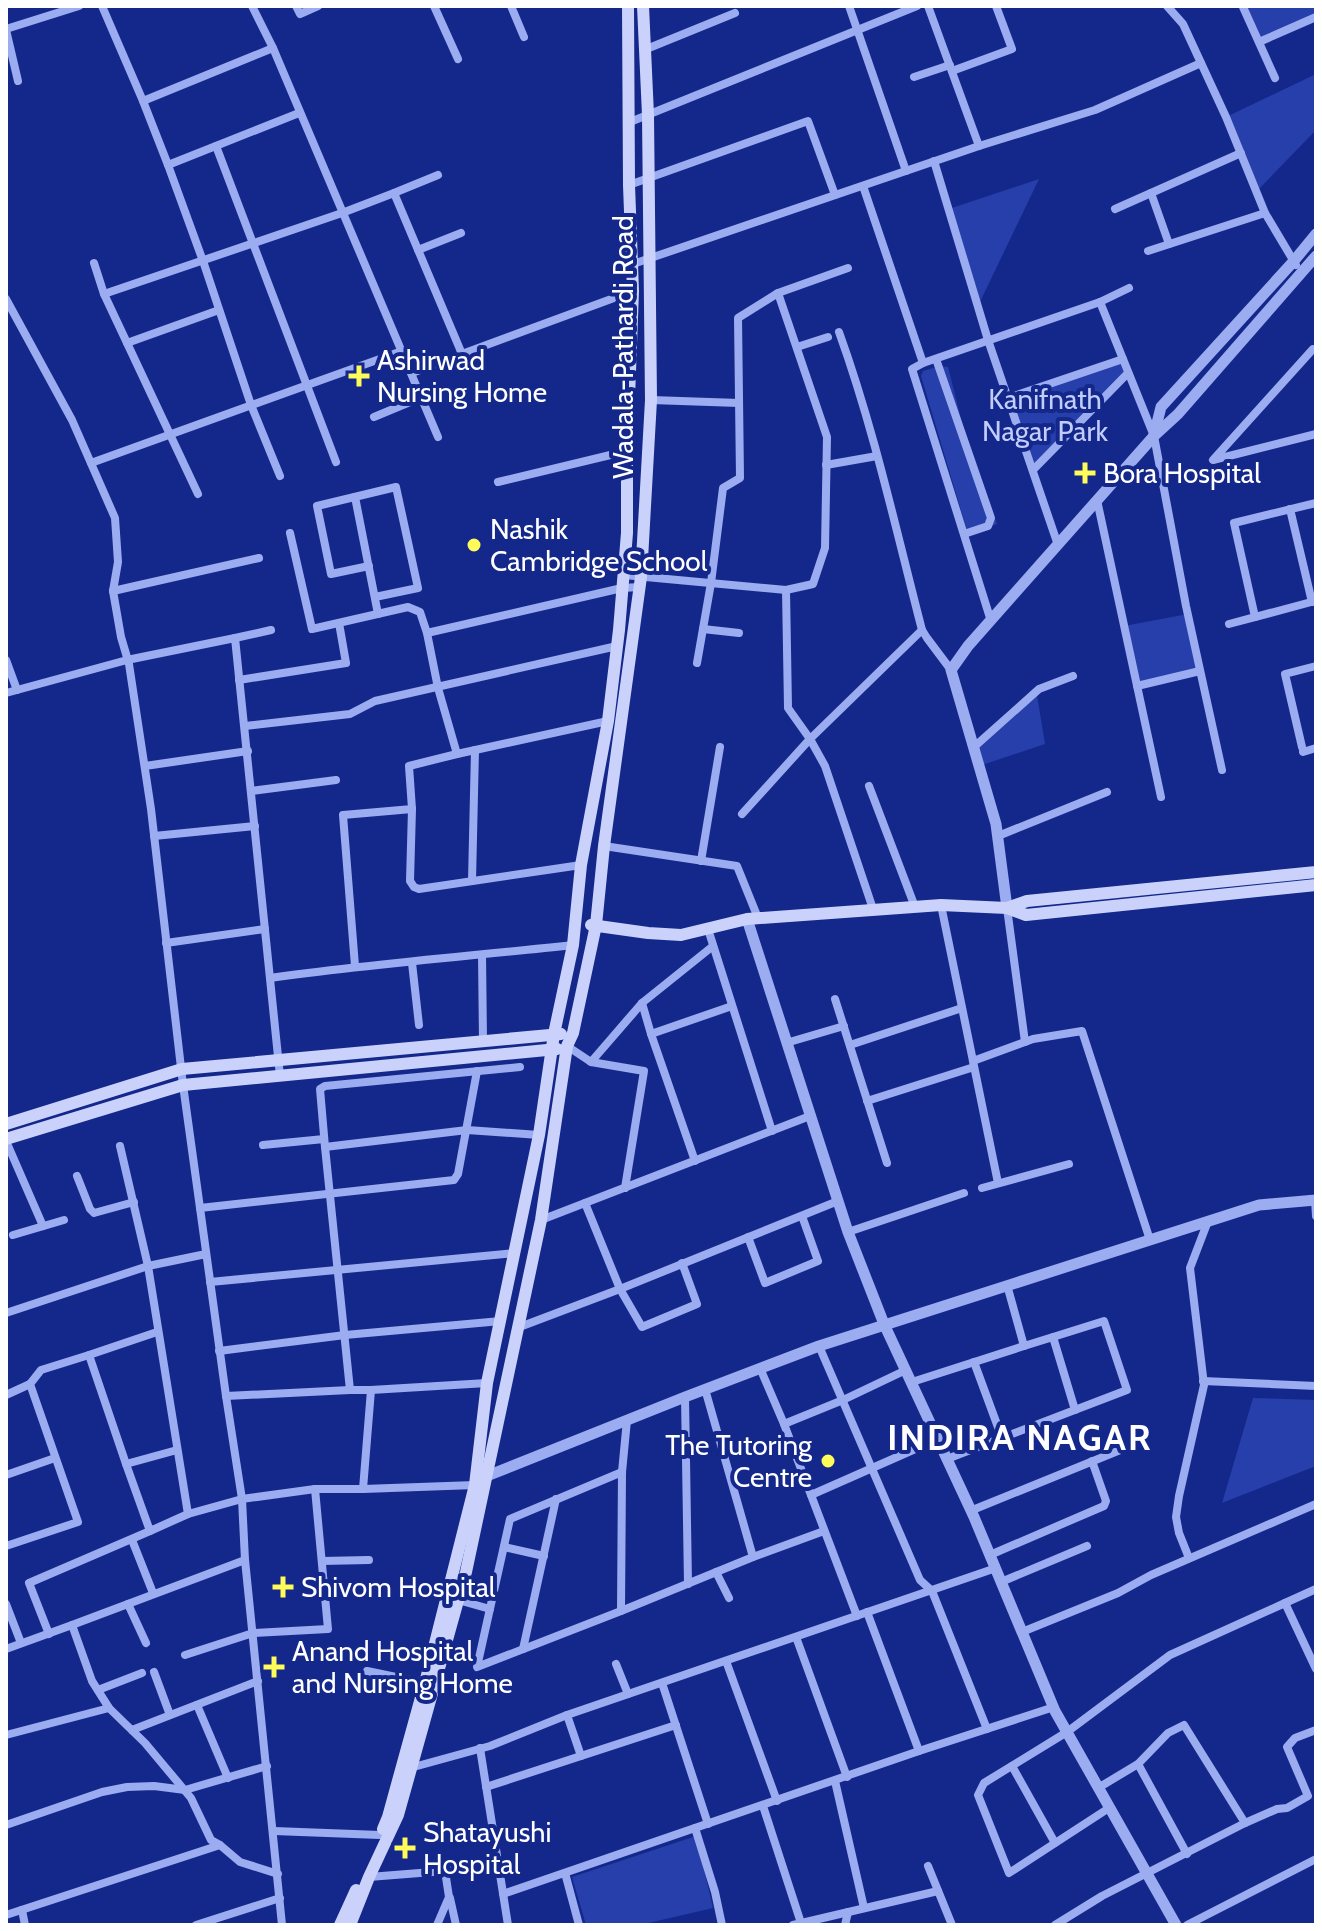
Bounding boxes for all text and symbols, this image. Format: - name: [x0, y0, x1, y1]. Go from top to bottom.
- street label: Wadala-Pathardi Road: [606, 215, 640, 479]
- place label: Ashirwad Nursing Home: [377, 343, 547, 409]
- marker: Ashirwad Nursing Home: [348, 365, 370, 387]
- park label: Kanifnath Nagar Park: [982, 382, 1108, 448]
- place label: Bora Hospital: [1103, 456, 1261, 490]
- marker: Bora Hospital: [1074, 462, 1096, 484]
- place label: Nashik Cambridge School: [490, 512, 708, 578]
- marker: Nashik Cambridge School: [465, 536, 483, 554]
- district label: INDIRA NAGAR: [887, 1415, 1153, 1459]
- place label: The Tutoring Centre: [665, 1428, 813, 1494]
- marker: The Tutoring Centre: [819, 1452, 837, 1470]
- place label: Shivom Hospital: [301, 1570, 496, 1604]
- marker: Shivom Hospital: [272, 1576, 294, 1598]
- place label: Anand Hospital and Nursing Home: [292, 1634, 513, 1700]
- marker: Anand Hospital and Nursing Home: [263, 1656, 285, 1678]
- place label: Shatayushi Hospital: [423, 1815, 551, 1881]
- marker: Shatayushi Hospital: [394, 1837, 416, 1859]

